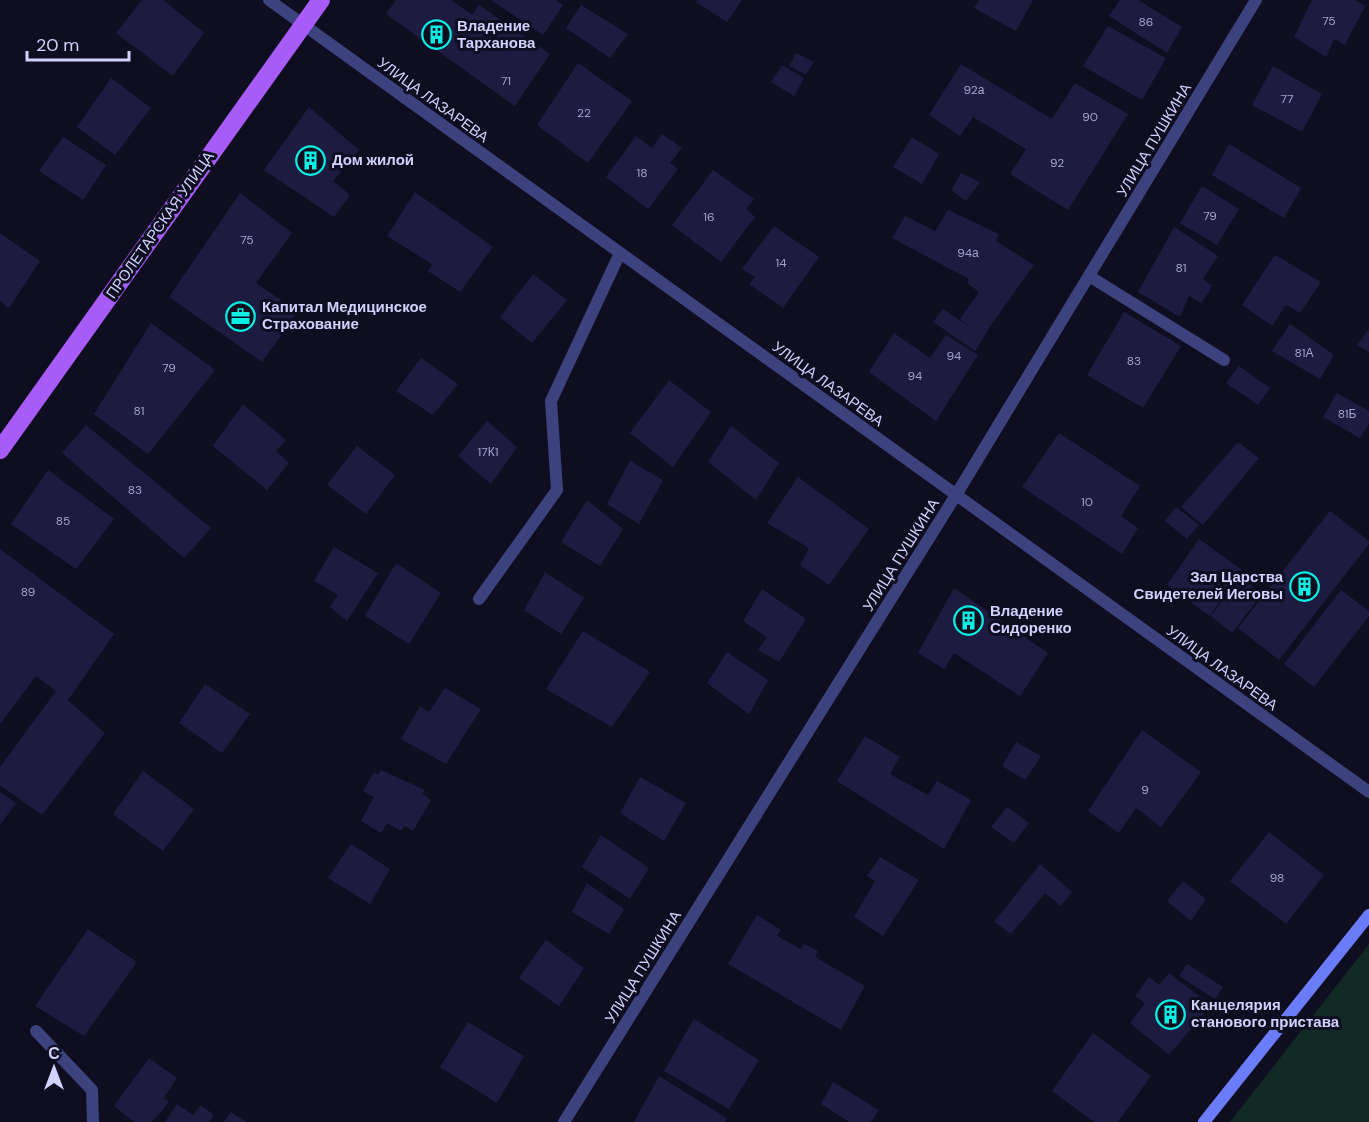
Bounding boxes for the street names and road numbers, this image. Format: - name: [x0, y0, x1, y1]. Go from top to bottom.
- street label: УЛИЦА ЛАЗАРЕВА: [373, 53, 493, 147]
- street label: УЛИЦА ПУШКИНА: [1112, 79, 1196, 201]
- street label: ПРОЛЕТАРСКАЯ УЛИЦА: [101, 147, 219, 303]
- street label: УЛИЦА ЛАЗАРЕВА: [768, 337, 888, 431]
- street label: УЛИЦА ПУШКИНА: [858, 495, 944, 615]
- street label: УЛИЦА ЛАЗАРЕВА: [1162, 621, 1282, 715]
- street label: УЛИЦА ПУШКИНА: [600, 907, 686, 1027]

